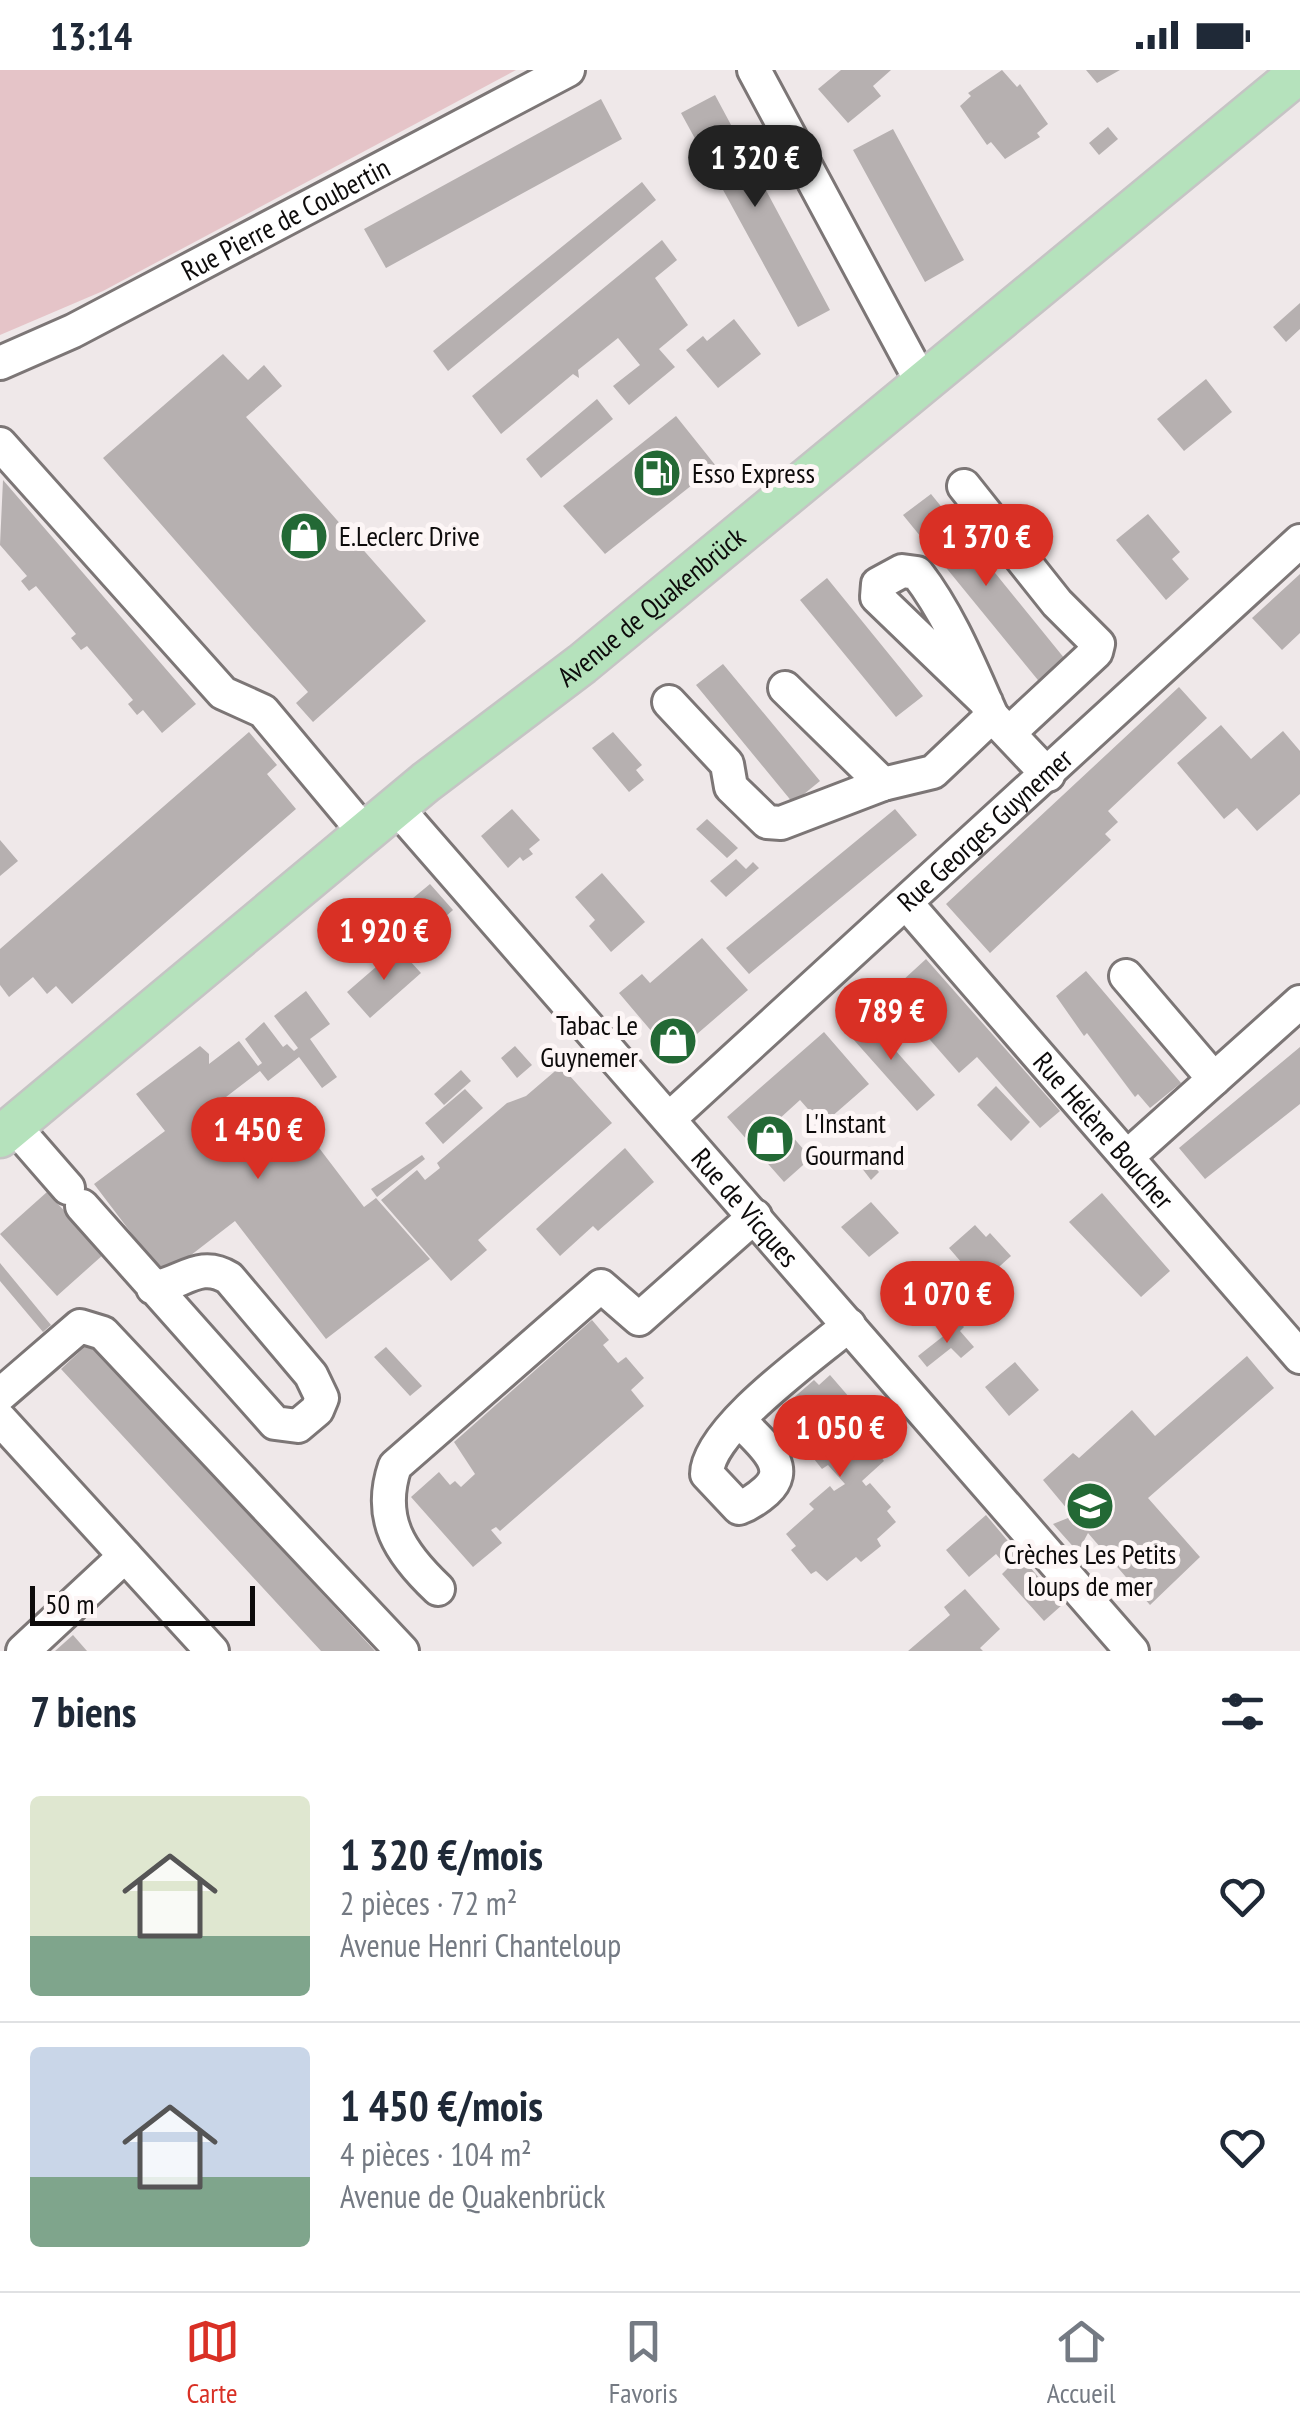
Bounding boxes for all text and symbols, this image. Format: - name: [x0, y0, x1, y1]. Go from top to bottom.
- text: 13:14: [50, 11, 132, 60]
- pin: 1 320 €: [663, 125, 847, 210]
- text: 1 320 €: [710, 136, 800, 178]
- street label: Rue Pierre de Coubertin: [175, 148, 396, 289]
- fuel station icon: Esso Express: [631, 447, 683, 499]
- place label: Esso Express: [692, 454, 815, 491]
- pin: 1 370 €: [894, 504, 1078, 589]
- shop icon: E.Leclerc Drive: [278, 510, 330, 562]
- text: 1 370 €: [941, 515, 1031, 557]
- place label: E.Leclerc Drive: [339, 517, 480, 554]
- street label: Avenue de Quakenbrück: [549, 518, 753, 694]
- street label: Rue Georges Guynemer: [889, 740, 1080, 919]
- pin: 1 920 €: [292, 898, 476, 983]
- text: 1 920 €: [339, 909, 429, 951]
- pin: 789 €: [821, 978, 961, 1063]
- text: 789 €: [857, 989, 925, 1031]
- place label: Tabac Le Guynemer: [540, 1006, 638, 1075]
- shop icon: Tabac Le Guynemer: [647, 1015, 699, 1067]
- street label: Rue Hélène Boucher: [1026, 1044, 1183, 1217]
- pin: 1 450 €: [166, 1097, 350, 1182]
- place label: L'Instant Gourmand: [805, 1104, 905, 1173]
- text: 1 450 €: [213, 1108, 303, 1150]
- shop icon: L'Instant Gourmand: [744, 1113, 796, 1165]
- street label: Rue de Vicques: [684, 1140, 808, 1274]
- pin: 1 070 €: [855, 1261, 1039, 1346]
- text: 1 070 €: [902, 1272, 992, 1314]
- pin: 1 050 €: [748, 1395, 932, 1480]
- text: 1 050 €: [795, 1406, 885, 1448]
- school or university icon: Crèches Les Petits loups de mer: [1064, 1480, 1116, 1532]
- place label: Crèches Les Petits loups de mer: [1004, 1535, 1176, 1604]
- scale bar: [30, 1581, 255, 1626]
- text: 50 m: [45, 1585, 94, 1622]
- text: 7 biens: [30, 1684, 136, 1739]
- icon: filters: [1215, 1684, 1270, 1739]
- text: 1 320 €/mois: [340, 1827, 543, 1882]
- icon: home: [110, 1836, 230, 1956]
- icon: heart: [1215, 1869, 1270, 1924]
- text: 2 pièces · 72 m²: [340, 1882, 517, 1924]
- text: Avenue Henri Chanteloup: [340, 1924, 621, 1966]
- text: 1 450 €/mois: [340, 2078, 543, 2133]
- icon: home: [110, 2087, 230, 2207]
- icon: heart: [1215, 2120, 1270, 2175]
- text: 4 pièces · 104 m²: [340, 2133, 532, 2175]
- text: Avenue de Quakenbrück: [340, 2175, 606, 2217]
- tab: Carte: [185, 2314, 240, 2411]
- tab: Favoris: [609, 2314, 678, 2411]
- tab: Accueil: [1047, 2314, 1115, 2411]

